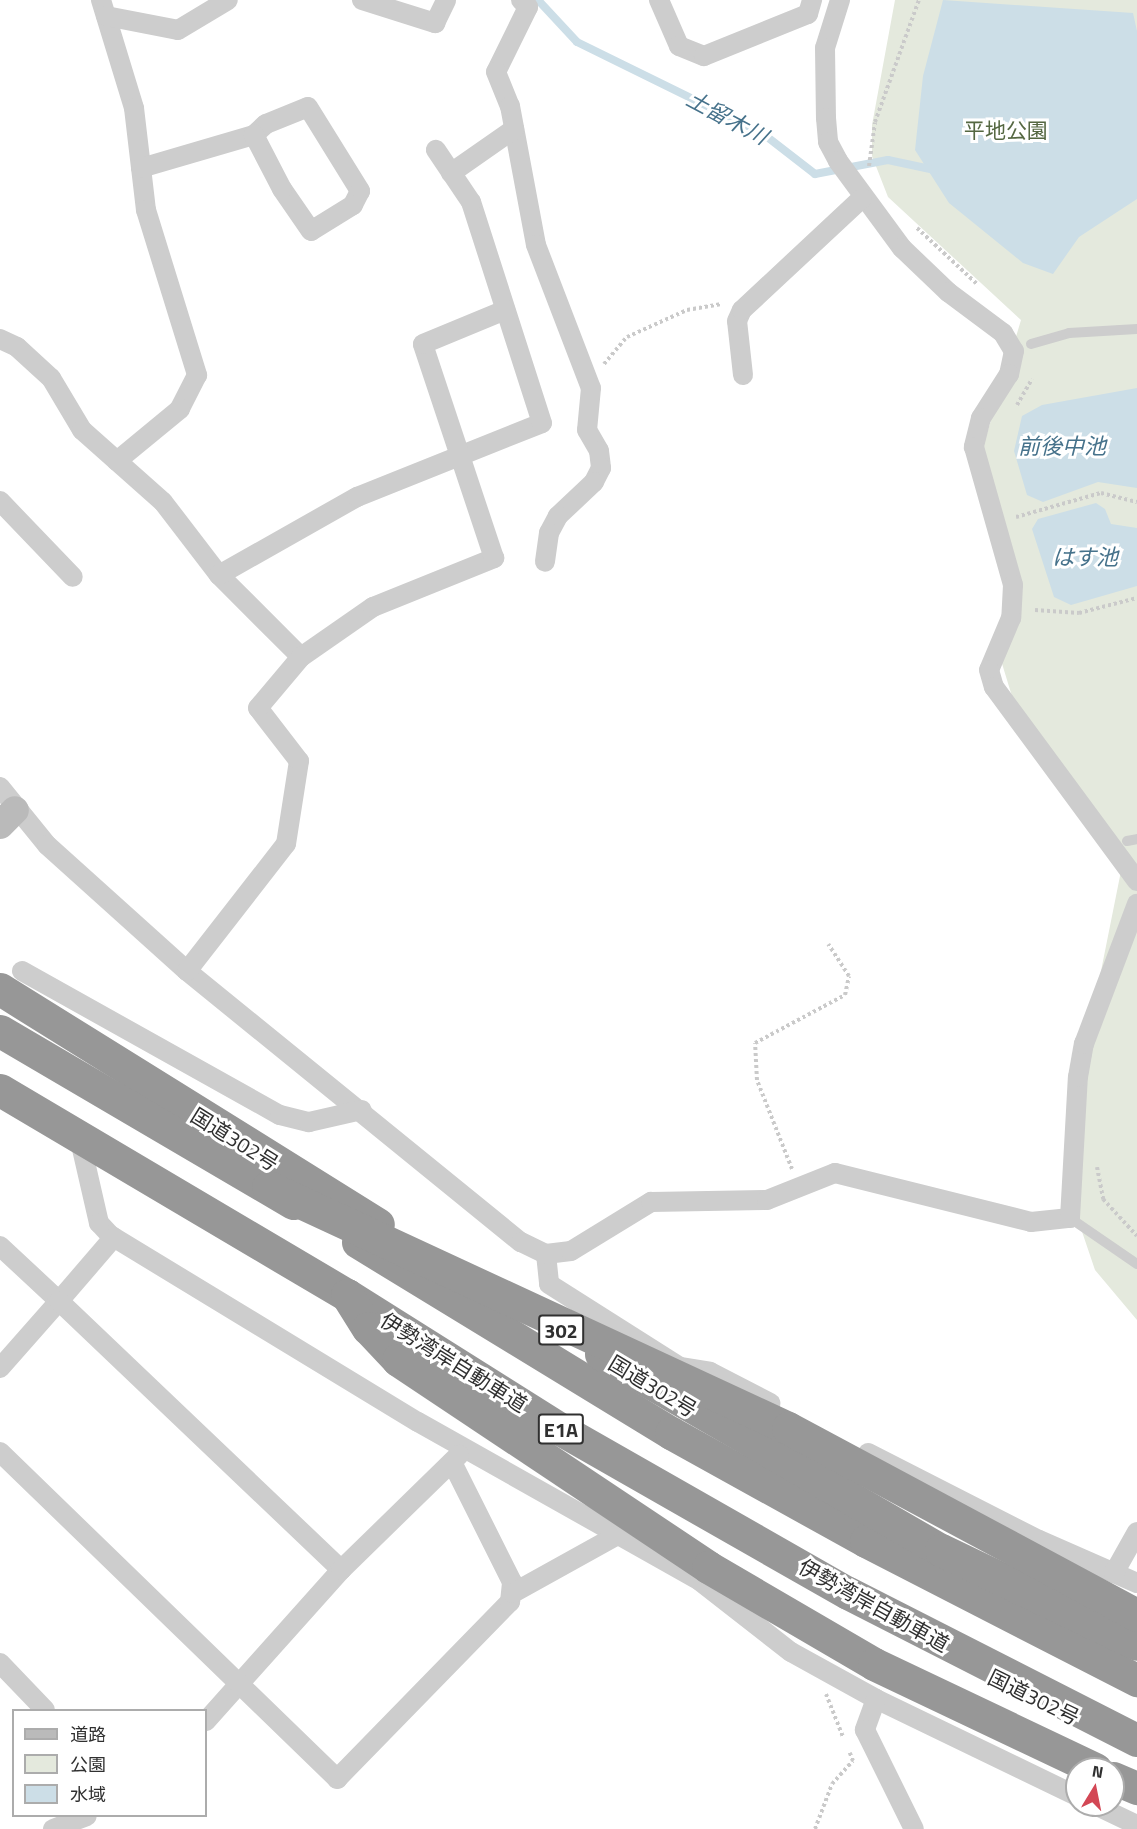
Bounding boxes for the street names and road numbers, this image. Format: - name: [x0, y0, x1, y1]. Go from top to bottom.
- street label: 国道302号: [187, 1102, 283, 1176]
- street label: 伊勢湾岸自動車道: [376, 1307, 532, 1417]
- road number: 302: [537, 1313, 585, 1347]
- street label: 国道302号: [604, 1350, 702, 1422]
- road number: E1A: [537, 1412, 585, 1446]
- street label: 伊勢湾岸自動車道: [794, 1553, 954, 1657]
- street label: 国道302号: [984, 1664, 1084, 1730]

